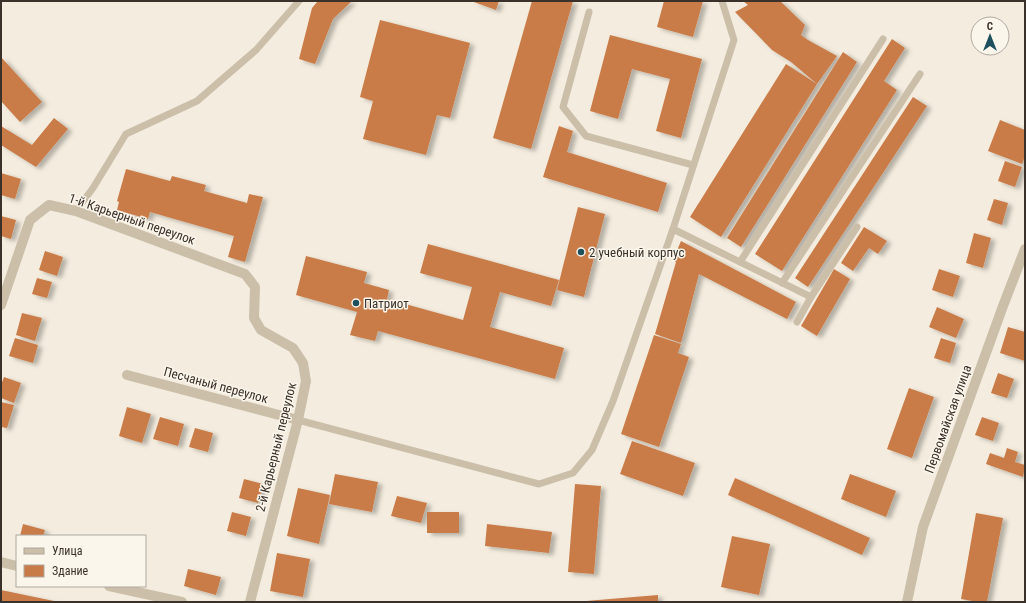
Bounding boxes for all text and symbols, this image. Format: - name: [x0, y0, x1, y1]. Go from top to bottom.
- north arrow: [970, 16, 1010, 56]
- text: С: [987, 20, 993, 33]
- street label: 1-й Карьерный переулок: [67, 190, 198, 248]
- place label: 2 учебный корпус: [589, 245, 684, 260]
- marker: 2 учебный корпус: [576, 247, 586, 257]
- place label: Патриот: [364, 296, 409, 311]
- marker: Патриот: [351, 298, 361, 308]
- street label: Первомайская улица: [921, 363, 975, 475]
- street label: Песчаный переулок: [162, 364, 271, 406]
- street label: 2-й Карьерный переулок: [253, 380, 300, 513]
- legend: [16, 535, 146, 587]
- text: Улица: [52, 544, 83, 558]
- text: Здание: [52, 564, 89, 578]

